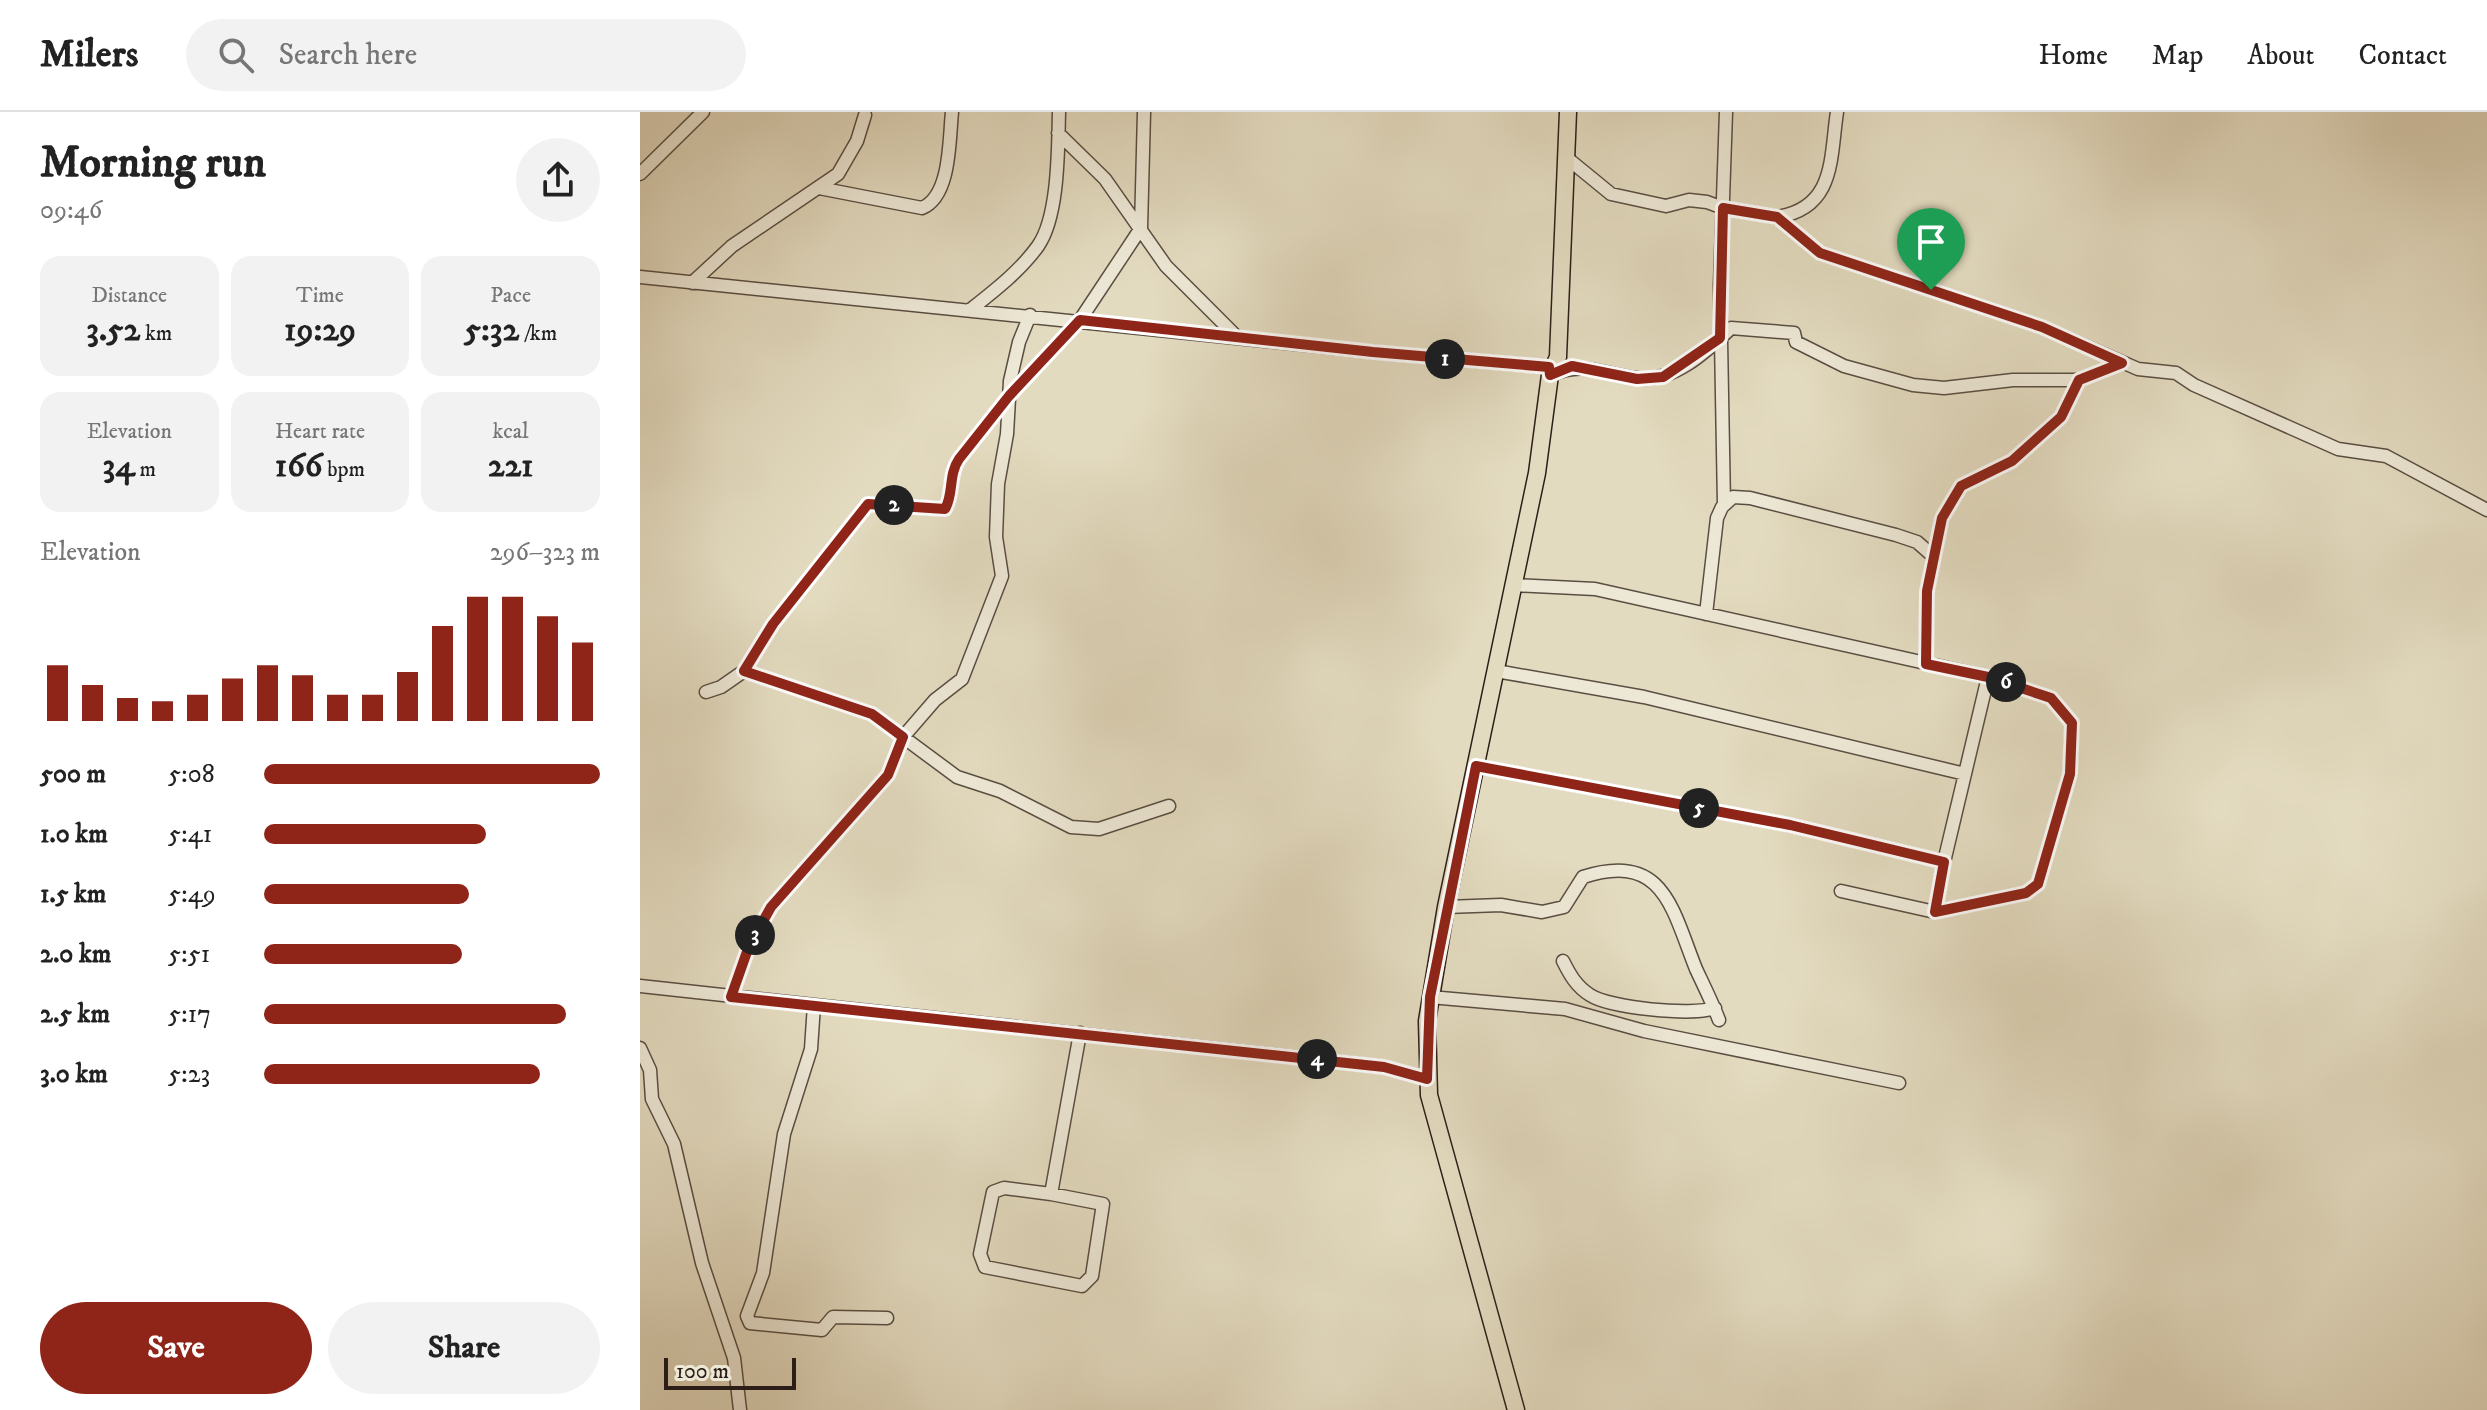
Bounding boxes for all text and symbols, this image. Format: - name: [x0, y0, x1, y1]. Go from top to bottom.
- search box: [186, 19, 746, 91]
- text: Milers: [40, 31, 138, 79]
- icon: search: [214, 33, 258, 77]
- text: Search here: [278, 37, 417, 74]
- text: Home: [2039, 38, 2108, 73]
- text: Map: [2152, 38, 2203, 73]
- text: About: [2247, 38, 2314, 73]
- text: Contact: [2358, 38, 2447, 73]
- text: Morning run: [40, 136, 266, 191]
- button: share: [516, 138, 600, 222]
- text: 09:46: [40, 194, 102, 227]
- pin: [1897, 208, 1965, 290]
- icon: arrive: [1909, 220, 1953, 264]
- text: Distance: [91, 282, 167, 309]
- text: Time: [296, 282, 344, 309]
- text: Pace: [490, 282, 531, 309]
- text: 3.52: [86, 309, 140, 351]
- text: 19:29: [284, 309, 356, 351]
- text: 5:32: [464, 309, 519, 351]
- text: km: [140, 320, 172, 347]
- text: /km: [519, 320, 557, 347]
- pin: 1: [1425, 339, 1465, 379]
- text: 1: [1441, 345, 1449, 372]
- text: Elevation: [87, 418, 172, 445]
- text: Heart rate: [275, 418, 365, 445]
- text: kcal: [493, 418, 529, 445]
- text: 34: [103, 445, 135, 487]
- text: 166: [275, 445, 323, 487]
- text: 221: [488, 445, 534, 487]
- text: m: [135, 456, 156, 483]
- text: bpm: [323, 456, 365, 483]
- pin: 2: [874, 485, 914, 525]
- text: 2: [889, 491, 899, 518]
- text: Elevation: [40, 536, 141, 569]
- text: 296–323 m: [490, 536, 600, 569]
- pin: 6: [1986, 662, 2026, 702]
- text: 6: [2000, 668, 2012, 695]
- text: 500 m: [40, 758, 106, 791]
- text: 5:08: [168, 758, 215, 791]
- pin: 5: [1679, 788, 1719, 828]
- text: 5: [1694, 794, 1704, 821]
- text: 1.0 km: [40, 818, 108, 851]
- text: 5:41: [168, 818, 212, 851]
- text: 1.5 km: [40, 878, 106, 911]
- text: 5:49: [168, 878, 216, 911]
- pin: 3: [735, 915, 775, 955]
- text: 3: [751, 921, 759, 948]
- text: 2.0 km: [40, 938, 111, 971]
- text: 5:51: [168, 938, 210, 971]
- text: 2.5 km: [40, 998, 110, 1031]
- text: 5:17: [168, 998, 211, 1031]
- pin: 4: [1297, 1039, 1337, 1079]
- text: 4: [1311, 1045, 1323, 1072]
- text: 3.0 km: [40, 1058, 108, 1091]
- text: 5:23: [168, 1058, 210, 1091]
- button: Save: [40, 1302, 312, 1394]
- button: Share: [328, 1302, 600, 1394]
- scale bar: [664, 1354, 796, 1390]
- text: 100 m: [676, 1358, 729, 1385]

